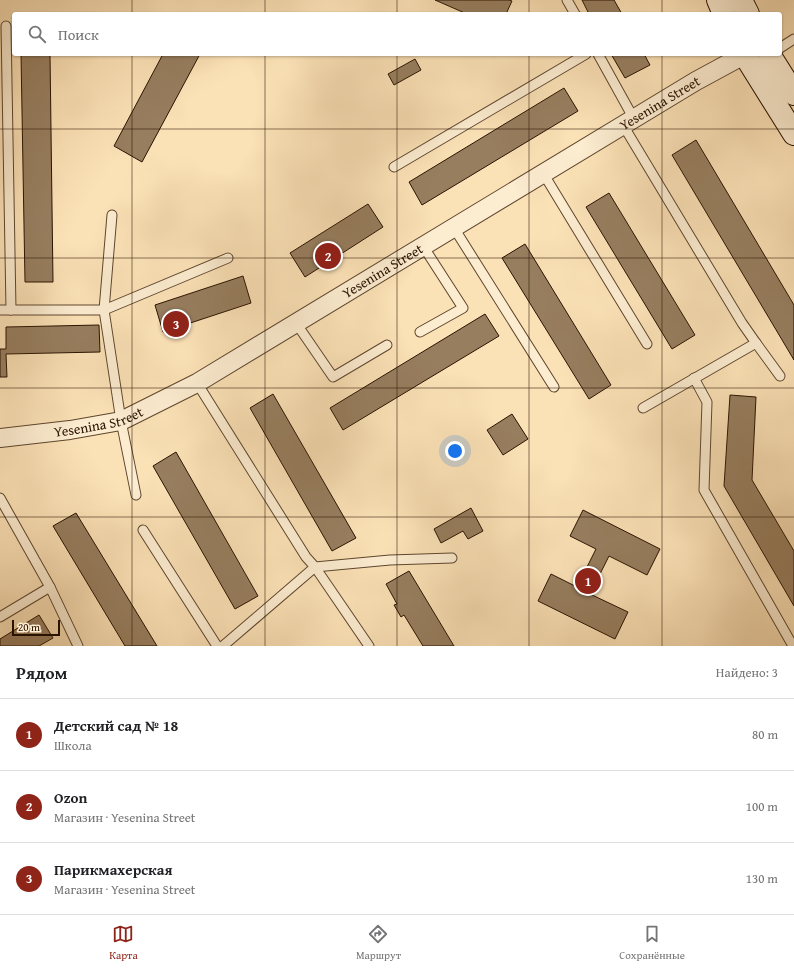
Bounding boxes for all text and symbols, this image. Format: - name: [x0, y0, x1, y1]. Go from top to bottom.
- search box: [12, 12, 782, 56]
- icon: search: [26, 23, 48, 45]
- text: Поиск: [58, 24, 99, 45]
- street label: Yesenina Street: [615, 71, 704, 135]
- street label: Yesenina Street: [338, 239, 427, 303]
- pin: 2: [315, 241, 341, 271]
- pin: 3: [163, 309, 189, 339]
- street label: Yesenina Street: [53, 402, 146, 442]
- your location: [445, 441, 465, 461]
- pin: 1: [575, 566, 601, 596]
- scale bar: [12, 618, 60, 637]
- text: 20 m: [18, 619, 40, 635]
- text: Рядом: [16, 660, 67, 685]
- text: Найдено: 3: [716, 663, 778, 682]
- text: Детский сад № 18: [54, 715, 178, 736]
- text: 1: [26, 725, 32, 744]
- text: 80 m: [752, 725, 778, 744]
- text: Школа: [54, 736, 92, 755]
- text: Ozon: [54, 787, 87, 808]
- text: 2: [26, 797, 32, 816]
- text: 100 m: [746, 797, 778, 816]
- text: Магазин · Yesenina Street: [54, 808, 195, 827]
- text: Парикмахерская: [54, 859, 172, 880]
- text: 3: [26, 869, 32, 888]
- text: 130 m: [746, 869, 778, 888]
- text: Магазин · Yesenina Street: [54, 880, 195, 899]
- tab: Карта: [109, 923, 138, 963]
- tab: Маршрут: [356, 923, 401, 963]
- tab: Сохранённые: [619, 923, 685, 963]

